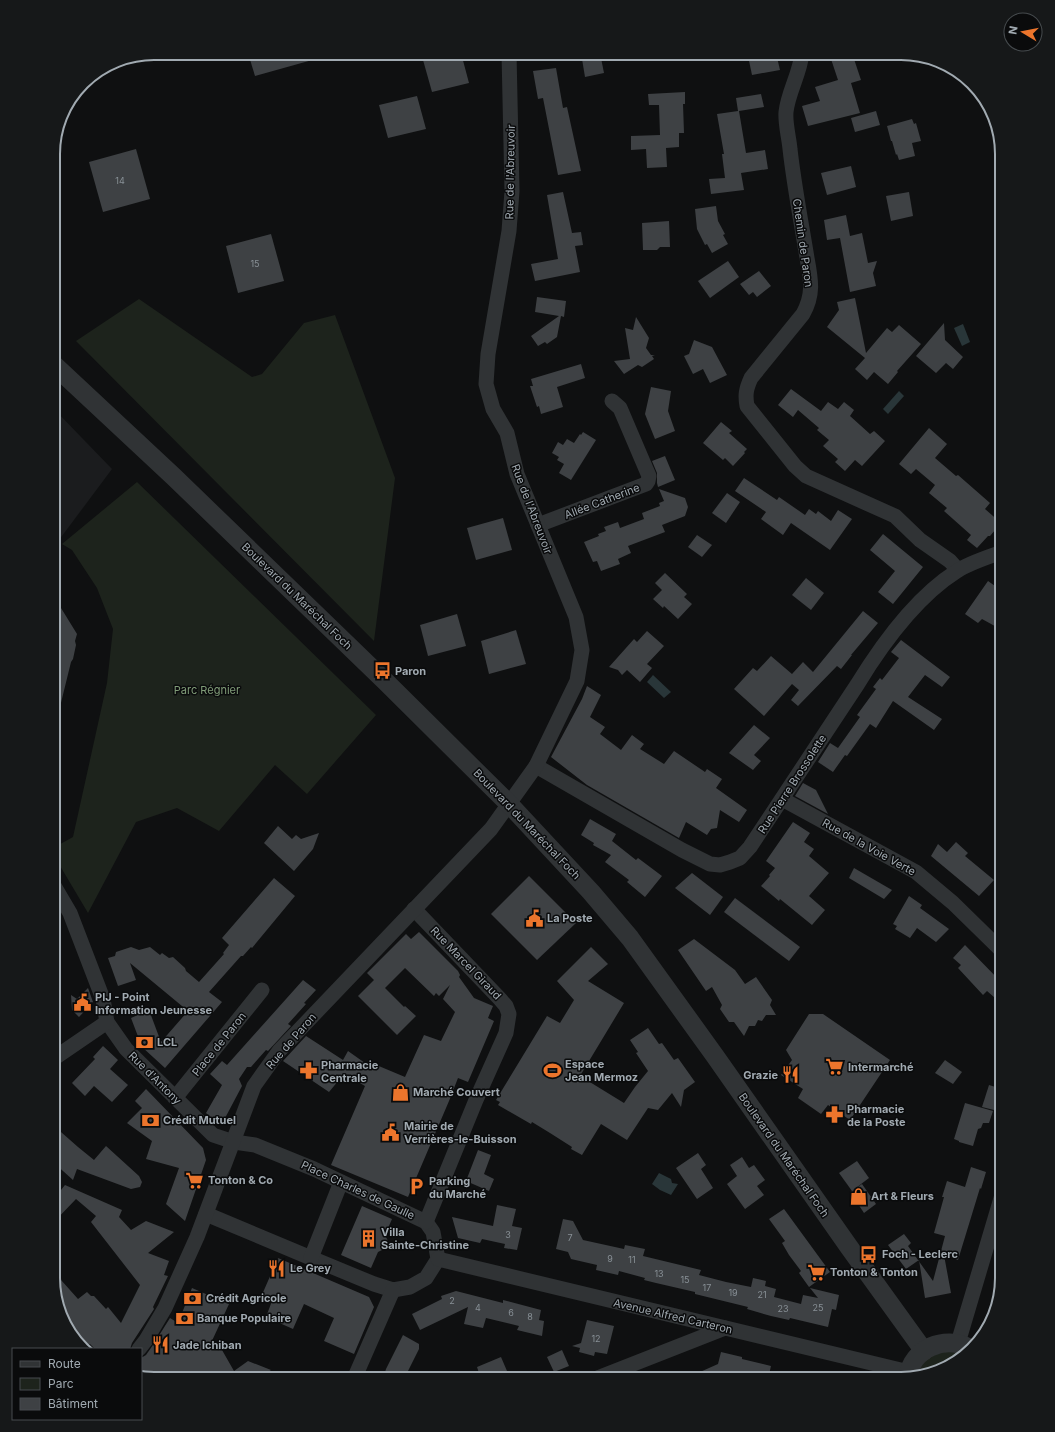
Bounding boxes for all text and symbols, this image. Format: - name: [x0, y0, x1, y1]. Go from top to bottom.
- north arrow: [1003, 12, 1043, 52]
- text: N: [1006, 25, 1021, 36]
- street label: Rue de l'Abreuvoir: [502, 124, 518, 220]
- house number: 14: [115, 175, 125, 186]
- street label: Chemin de Paron: [790, 198, 816, 288]
- house number: 15: [250, 258, 260, 269]
- street label: Rue de l'Abreuvoir: [508, 462, 556, 556]
- street label: Allée Catherine: [562, 480, 642, 522]
- street label: Boulevard du Maréchal Foch: [239, 539, 355, 653]
- bus stop icon: Paron: [372, 661, 392, 681]
- place label: Paron: [395, 664, 426, 678]
- park label: Parc Régnier: [174, 683, 240, 697]
- street label: Rue Pierre Brossolette: [755, 732, 829, 836]
- street label: Boulevard du Maréchal Foch: [470, 766, 584, 882]
- street label: Rue de la Voie Verte: [820, 815, 918, 879]
- public building icon: La Poste: [524, 908, 544, 928]
- place label: La Poste: [547, 911, 593, 925]
- street label: Rue Marcel Giraud: [428, 924, 504, 1002]
- place label: PIJ - Point Information Jeunesse: [95, 990, 213, 1017]
- public building icon: PIJ - Point Information Jeunesse: [72, 993, 92, 1013]
- street label: Place de Paron: [189, 1009, 249, 1079]
- street label: Rue de Paron: [263, 1010, 319, 1072]
- bank icon: LCL: [134, 1032, 154, 1052]
- place label: LCL: [157, 1035, 177, 1049]
- street label: Rue d'Antony: [126, 1049, 184, 1107]
- place label: Espace Jean Mermoz: [565, 1057, 638, 1084]
- supermarket icon: Intermarché: [825, 1057, 845, 1077]
- place label: Pharmacie Centrale: [321, 1058, 379, 1085]
- sports icon: Espace Jean Mermoz: [542, 1060, 562, 1080]
- place label: Intermarché: [848, 1060, 914, 1074]
- pharmacy icon: Pharmacie Centrale: [298, 1061, 318, 1081]
- restaurant icon: Grazie: [781, 1065, 801, 1085]
- place label: Grazie: [743, 1068, 778, 1082]
- shop icon: Marché Couvert: [390, 1082, 410, 1102]
- place label: Marché Couvert: [413, 1085, 500, 1099]
- street label: Boulevard du Maréchal Foch: [736, 1090, 832, 1220]
- place label: Pharmacie de la Poste: [847, 1102, 906, 1129]
- pharmacy icon: Pharmacie de la Poste: [824, 1105, 844, 1125]
- bank icon: Crédit Mutuel: [140, 1110, 160, 1130]
- place label: Crédit Mutuel: [163, 1113, 236, 1127]
- place label: Mairie de Verrières-le-Buisson: [404, 1119, 517, 1146]
- public building icon: Mairie de Verrières-le-Buisson: [381, 1122, 401, 1142]
- street label: Place Charles de Gaulle: [299, 1158, 417, 1222]
- supermarket icon: Tonton & Co: [185, 1170, 205, 1190]
- place label: Tonton & Co: [208, 1173, 273, 1187]
- place label: Parking du Marché: [429, 1174, 487, 1201]
- parking icon: Parking du Marché: [406, 1177, 426, 1197]
- shop icon: Art & Fleurs: [848, 1186, 868, 1206]
- place label: Art & Fleurs: [871, 1189, 934, 1203]
- place label: Villa Sainte-Christine: [381, 1225, 470, 1252]
- building icon: Villa Sainte-Christine: [358, 1228, 378, 1248]
- house number: 3: [505, 1229, 511, 1240]
- house number: 7: [567, 1232, 573, 1243]
- bus stop icon: Foch - Leclerc: [859, 1244, 879, 1264]
- place label: Foch - Leclerc: [882, 1247, 959, 1261]
- house number: 9: [607, 1253, 613, 1264]
- house number: 11: [628, 1254, 636, 1265]
- restaurant icon: Le Grey: [267, 1258, 287, 1278]
- place label: Le Grey: [290, 1261, 331, 1275]
- supermarket icon: Tonton & Tonton: [807, 1262, 827, 1282]
- place label: Tonton & Tonton: [830, 1265, 918, 1279]
- house number: 13: [654, 1268, 664, 1279]
- house number: 15: [680, 1274, 690, 1285]
- house number: 17: [703, 1282, 711, 1293]
- house number: 19: [728, 1287, 738, 1298]
- bank icon: Crédit Agricole: [183, 1288, 203, 1308]
- house number: 21: [757, 1289, 767, 1300]
- place label: Crédit Agricole: [206, 1291, 287, 1305]
- house number: 2: [449, 1295, 455, 1306]
- street label: Avenue Alfred Carteron: [612, 1295, 734, 1337]
- house number: 4: [475, 1302, 481, 1313]
- house number: 25: [813, 1302, 823, 1313]
- house number: 23: [777, 1303, 789, 1314]
- house number: 6: [508, 1307, 514, 1318]
- bank icon: Banque Populaire: [174, 1308, 194, 1328]
- place label: Banque Populaire: [197, 1311, 292, 1325]
- house number: 8: [527, 1311, 533, 1322]
- house number: 12: [591, 1333, 601, 1344]
- restaurant icon: Jade Ichiban: [150, 1335, 170, 1355]
- place label: Jade Ichiban: [173, 1338, 242, 1352]
- legend: [12, 1348, 142, 1420]
- text: Route: [48, 1356, 81, 1371]
- text: Parc: [48, 1376, 74, 1391]
- text: Bâtiment: [48, 1396, 98, 1411]

